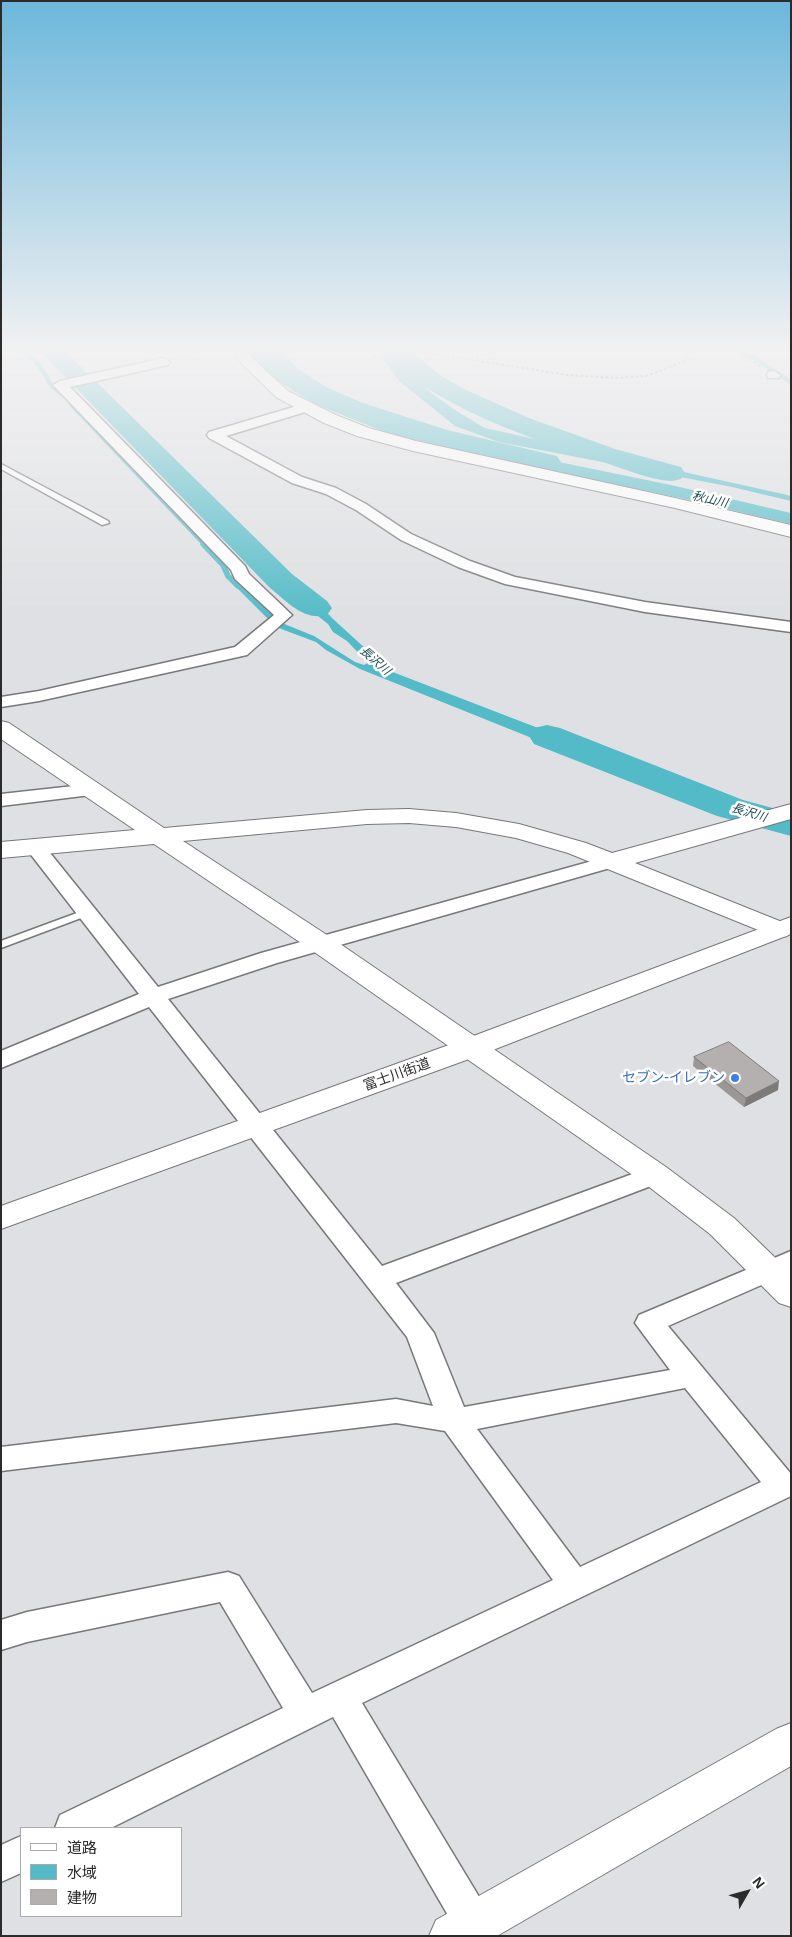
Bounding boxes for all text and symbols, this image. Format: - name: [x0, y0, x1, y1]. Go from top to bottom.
- water label: 秋山川: [691, 489, 729, 511]
- water label: 長沢川: [357, 644, 393, 678]
- water label: 長沢川: [730, 801, 768, 825]
- street label: 富士川街道: [361, 1055, 433, 1095]
- place label: セブン-イレブン: [622, 1070, 725, 1086]
- marker: セブン-イレブン: [729, 1072, 741, 1084]
- legend: [20, 1827, 182, 1917]
- text: 道路: [67, 1839, 97, 1856]
- text: 水域: [67, 1864, 97, 1881]
- north arrow: [722, 1867, 772, 1917]
- text: N: [749, 1874, 768, 1892]
- text: 建物: [67, 1889, 97, 1906]

